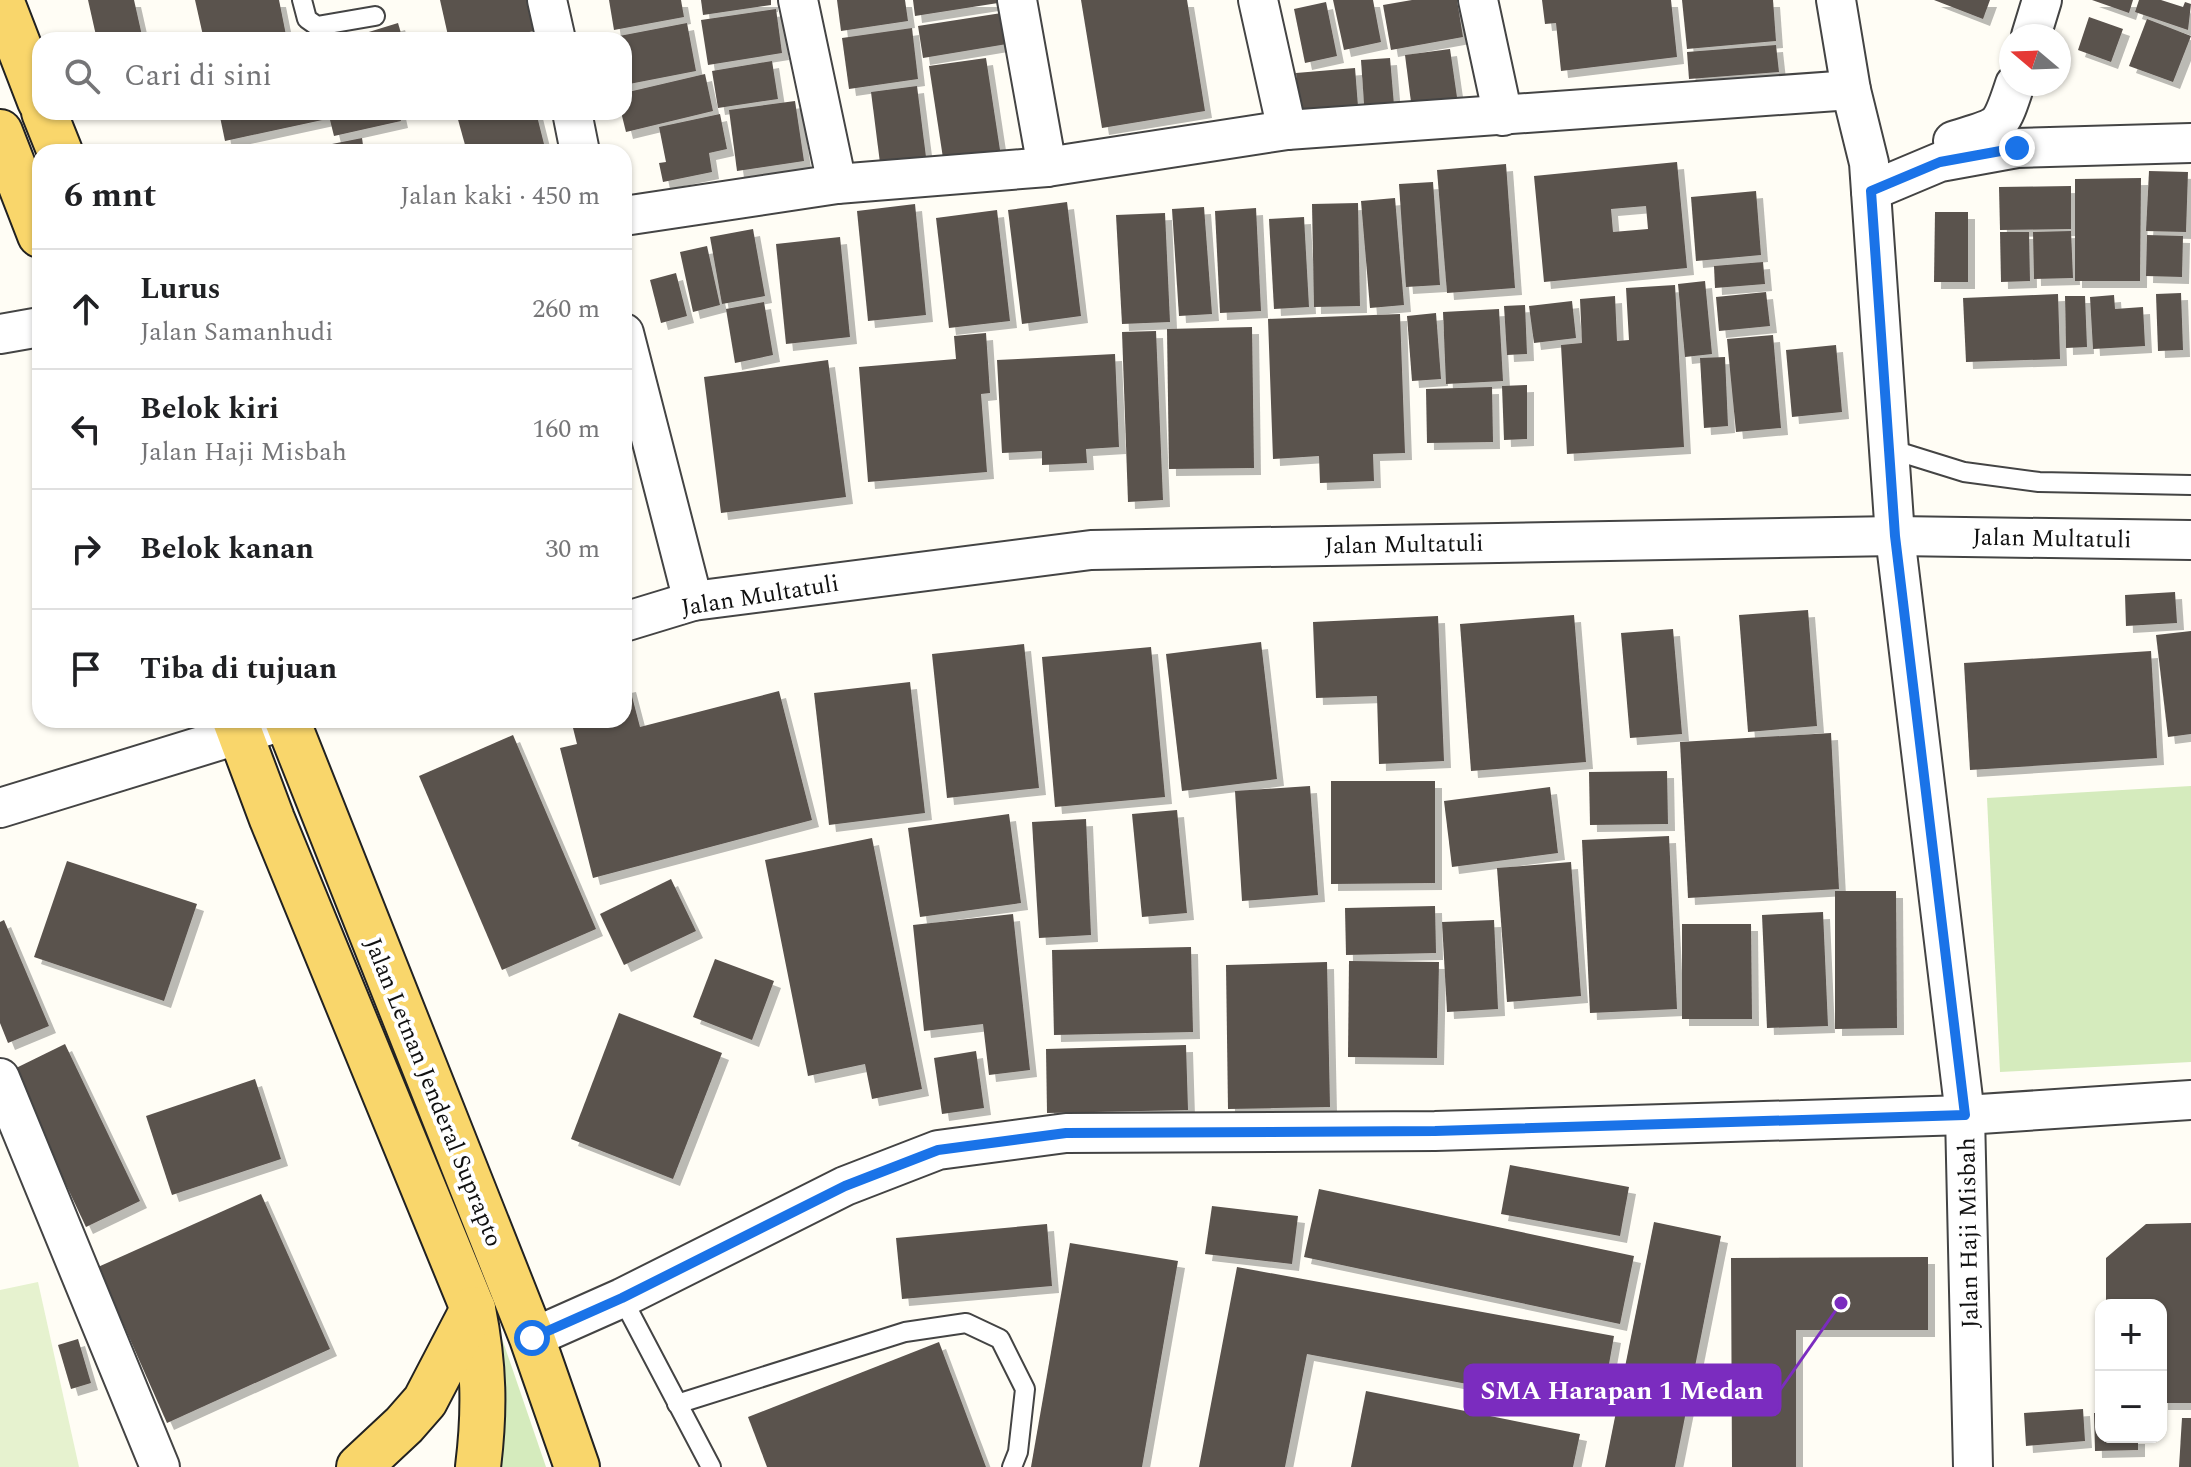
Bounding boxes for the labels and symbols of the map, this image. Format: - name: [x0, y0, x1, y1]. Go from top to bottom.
- north arrow: [1999, 24, 2071, 96]
- route end: [1999, 130, 2035, 166]
- street label: Jalan Multatuli: [1972, 520, 2132, 558]
- street label: Jalan Multatuli: [1324, 526, 1484, 564]
- street label: Jalan Multatuli: [679, 566, 842, 626]
- street label: Jalan Letnan Jenderal Suprapto: [354, 932, 512, 1252]
- street label: Jalan Haji Misbah: [1949, 1137, 1989, 1329]
- route start: [514, 1320, 550, 1356]
- callout: SMA Harapan 1 Medan: [1465, 1365, 1780, 1415]
- text: SMA Harapan 1 Medan: [1480, 1371, 1764, 1411]

